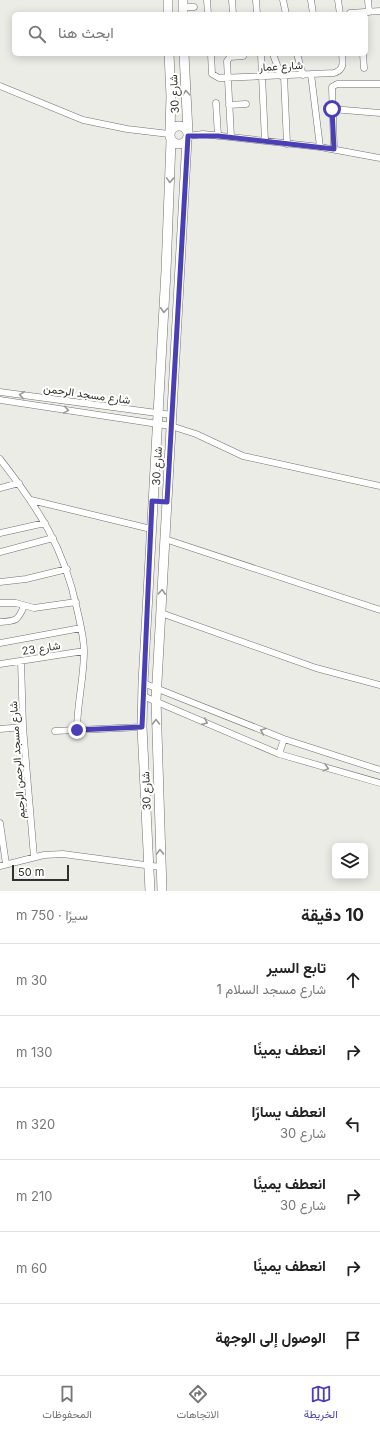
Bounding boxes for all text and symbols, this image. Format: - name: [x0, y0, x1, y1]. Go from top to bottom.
- search box: [12, 12, 368, 56]
- icon: search: [26, 23, 48, 45]
- text: ابحث هنا: [58, 23, 114, 42]
- street label: شارع عمار: [258, 58, 304, 75]
- street label: شارع 30: [166, 74, 183, 114]
- one-way arrow: [182, 90, 191, 96]
- route start: [323, 100, 341, 118]
- one-way arrow: [166, 177, 174, 183]
- one-way arrow: [159, 307, 168, 313]
- street label: شارع مسجد الرحمن: [43, 381, 132, 408]
- one-way arrow: [19, 391, 25, 400]
- one-way arrow: [63, 405, 69, 414]
- street label: شارع 30: [149, 446, 166, 486]
- one-way arrow: [157, 589, 166, 595]
- street label: شارع 23: [21, 638, 62, 659]
- street label: شارع مسجد الرحمن الرحيم: [6, 700, 29, 819]
- one-way arrow: [201, 717, 209, 725]
- one-way arrow: [152, 719, 160, 725]
- route end: [68, 721, 86, 739]
- one-way arrow: [260, 727, 267, 735]
- one-way arrow: [323, 763, 330, 772]
- street label: شارع 30: [138, 771, 155, 811]
- map controls: [332, 843, 368, 879]
- button: layers: [332, 843, 368, 879]
- one-way arrow: [156, 849, 164, 855]
- scale bar: [12, 863, 69, 882]
- text: 50 m: [18, 865, 44, 879]
- text: 10 دقيقة: [301, 905, 364, 925]
- text: سيرًا · 750 m: [16, 907, 88, 923]
- text: تابع السير: [267, 958, 326, 977]
- icon: ahead: [342, 969, 364, 991]
- text: 30 m: [16, 972, 47, 988]
- text: شارع مسجد السلام 1: [217, 981, 326, 997]
- text: انعطف يمينًا: [253, 1040, 326, 1059]
- icon: right: [342, 1041, 364, 1063]
- text: 130 m: [16, 1044, 53, 1060]
- text: انعطف يسارًا: [251, 1102, 326, 1121]
- icon: left: [342, 1113, 364, 1135]
- text: 320 m: [16, 1116, 55, 1132]
- text: شارع 30: [280, 1125, 326, 1141]
- text: انعطف يمينًا: [253, 1174, 326, 1193]
- icon: right: [342, 1185, 364, 1207]
- text: 210 m: [16, 1188, 52, 1204]
- text: شارع 30: [280, 1197, 326, 1213]
- text: انعطف يمينًا: [253, 1256, 326, 1275]
- icon: right: [342, 1257, 364, 1279]
- text: 60 m: [16, 1260, 47, 1276]
- text: الوصول إلى الوجهة: [215, 1328, 326, 1347]
- icon: arrive: [342, 1329, 364, 1351]
- tab: المحفوظات: [42, 1383, 92, 1424]
- tab: الاتجاهات: [176, 1383, 219, 1424]
- tab: الخريطة: [304, 1383, 338, 1424]

